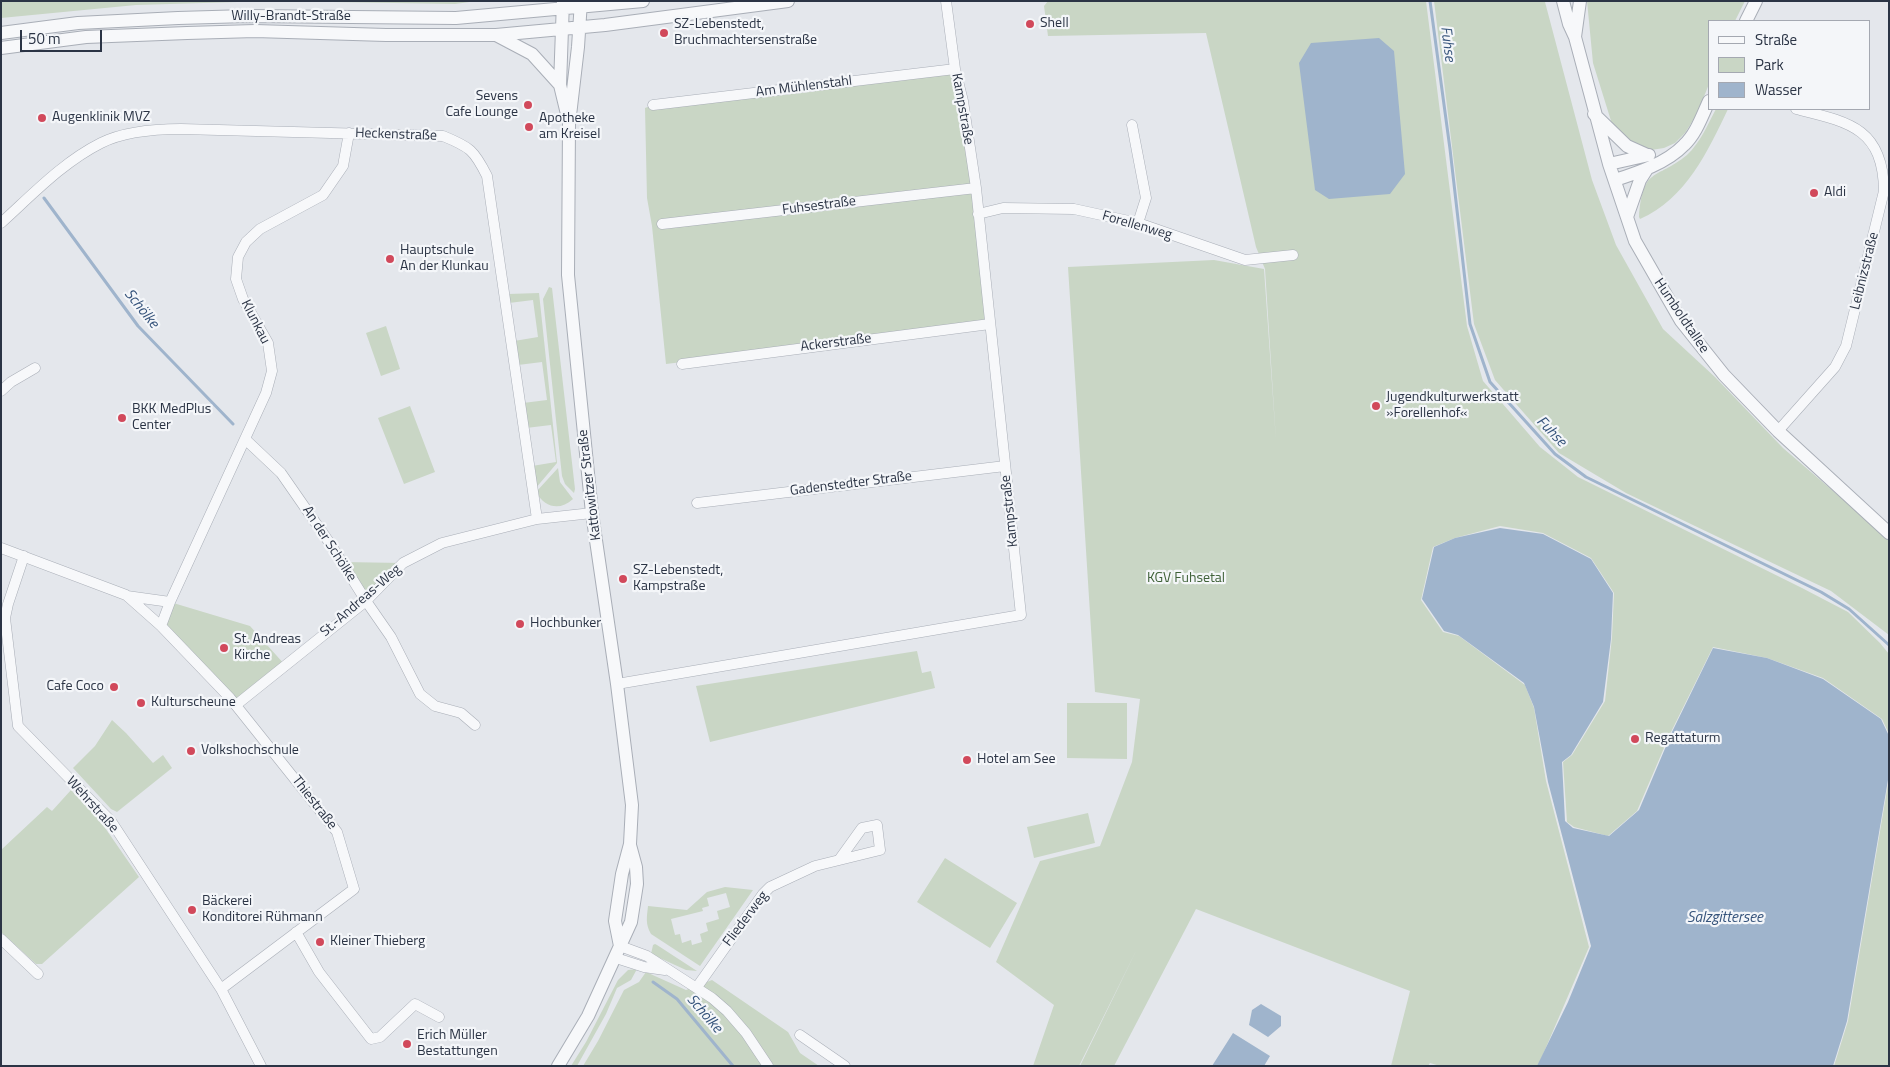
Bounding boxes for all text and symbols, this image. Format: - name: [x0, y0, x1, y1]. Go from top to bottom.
- street label: Willy-Brandt-Straße: [231, 9, 351, 25]
- place label: Shell: [1040, 16, 1069, 32]
- place label: SZ-Lebenstedt, Bruchmachtersenstraße: [674, 17, 817, 49]
- marker: Shell: [1024, 18, 1036, 30]
- scale bar: [22, 20, 105, 52]
- legend: [1708, 20, 1870, 110]
- water label: Fuhse: [1436, 25, 1458, 63]
- text: 50 m: [28, 27, 61, 50]
- marker: SZ-Lebenstedt, Bruchmachtersenstraße: [658, 27, 670, 39]
- text: Straße: [1755, 28, 1797, 51]
- text: Park: [1755, 53, 1784, 76]
- street label: Kampstraße: [947, 72, 977, 146]
- street label: Am Mühlenstahl: [755, 73, 853, 101]
- text: Wasser: [1755, 78, 1802, 101]
- place label: Sevens Cafe Lounge: [445, 89, 518, 121]
- marker: Sevens Cafe Lounge: [522, 99, 534, 111]
- place label: Augenklinik MVZ: [52, 110, 150, 126]
- place label: Apotheke am Kreisel: [539, 111, 600, 144]
- marker: Augenklinik MVZ: [36, 112, 48, 124]
- marker: Apotheke am Kreisel: [523, 121, 535, 133]
- street label: Heckenstraße: [355, 125, 437, 145]
- place label: Aldi: [1824, 185, 1846, 201]
- marker: Aldi: [1808, 187, 1820, 199]
- street label: Fuhsestraße: [781, 193, 857, 219]
- street label: Forellenweg: [1100, 208, 1174, 244]
- street label: Leibnizstraße: [1847, 230, 1883, 312]
- place label: Hauptschule An der Klunkau: [400, 243, 489, 276]
- marker: Hauptschule An der Klunkau: [384, 253, 396, 265]
- street label: Humboldtallee: [1650, 275, 1712, 357]
- water label: Schölke: [120, 286, 162, 332]
- street label: Klunkau: [237, 297, 273, 347]
- street label: Ackerstraße: [800, 330, 872, 356]
- place label: Jugendkulturwerkstatt »Forellenhof«: [1386, 390, 1519, 422]
- marker: Jugendkulturwerkstatt »Forellenhof«: [1370, 400, 1382, 412]
- place label: BKK MedPlus Center: [132, 402, 211, 434]
- marker: BKK MedPlus Center: [116, 412, 128, 424]
- water label: Fuhse: [1532, 413, 1570, 451]
- street label: Kattowitzer Straße: [575, 429, 605, 541]
- street label: Gadenstedter Straße: [789, 468, 913, 500]
- street label: Kampstraße: [998, 474, 1022, 548]
- street label: An der Schölke: [298, 503, 360, 585]
- street label: St.-Andreas-Weg: [317, 561, 405, 641]
- place label: SZ-Lebenstedt, Kampstraße: [633, 563, 723, 596]
- park label: KGV Fuhsetal: [1147, 571, 1225, 587]
- marker: SZ-Lebenstedt, Kampstraße: [617, 573, 629, 585]
- place label: Hochbunker: [530, 616, 601, 632]
- marker: Hochbunker: [514, 618, 526, 630]
- place label: St. Andreas Kirche: [234, 632, 301, 664]
- marker: St. Andreas Kirche: [218, 642, 230, 654]
- place label: Cafe Coco: [46, 679, 104, 695]
- marker: Cafe Coco: [108, 681, 120, 693]
- place label: Kulturscheune: [151, 695, 236, 711]
- marker: Kulturscheune: [135, 697, 147, 709]
- place label: Regattaturm: [1645, 731, 1721, 747]
- marker: Regattaturm: [1629, 733, 1641, 745]
- place label: Volkshochschule: [201, 743, 299, 759]
- marker: Volkshochschule: [185, 745, 197, 757]
- place label: Hotel am See: [977, 752, 1056, 768]
- marker: Hotel am See: [961, 754, 973, 766]
- street label: Wehrstraße: [62, 773, 122, 837]
- street label: Thiestraße: [288, 773, 340, 833]
- street label: Fliederweg: [720, 888, 772, 950]
- place label: Bäckerei Konditorei Rühmann: [202, 894, 323, 926]
- marker: Bäckerei Konditorei Rühmann: [186, 904, 198, 916]
- water label: Salzgittersee: [1687, 909, 1763, 927]
- place label: Kleiner Thieberg: [330, 934, 425, 950]
- marker: Kleiner Thieberg: [314, 936, 326, 948]
- water label: Schölke: [682, 991, 726, 1037]
- place label: Erich Müller Bestattungen: [417, 1028, 498, 1060]
- marker: Erich Müller Bestattungen: [401, 1038, 413, 1050]

